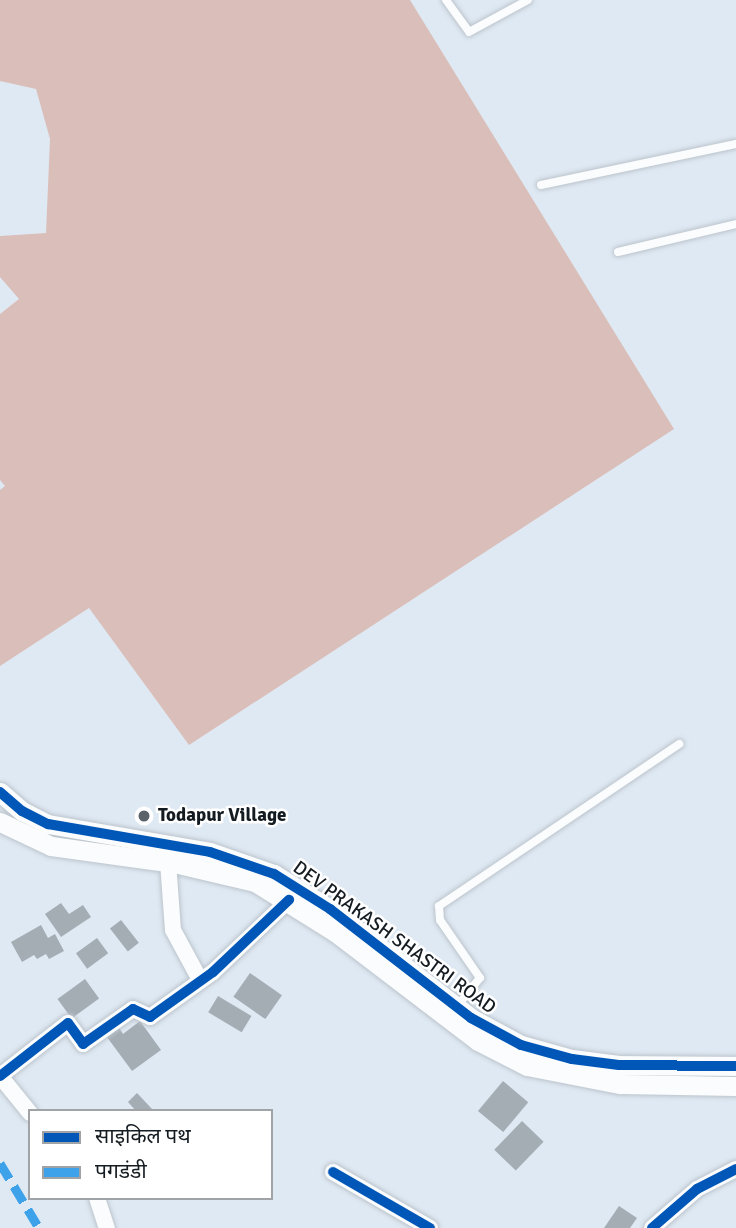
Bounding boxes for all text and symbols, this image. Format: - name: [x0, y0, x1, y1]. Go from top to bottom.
- place label: Todapur Village: [158, 805, 287, 827]
- marker: Todapur Village: [136, 808, 152, 824]
- street label: DEV PRAKASH SHASTRI ROAD: [288, 857, 500, 1019]
- legend: [28, 1109, 273, 1200]
- text: साइकिल पथ: [95, 1123, 191, 1149]
- text: पगडंडी: [95, 1158, 147, 1184]

